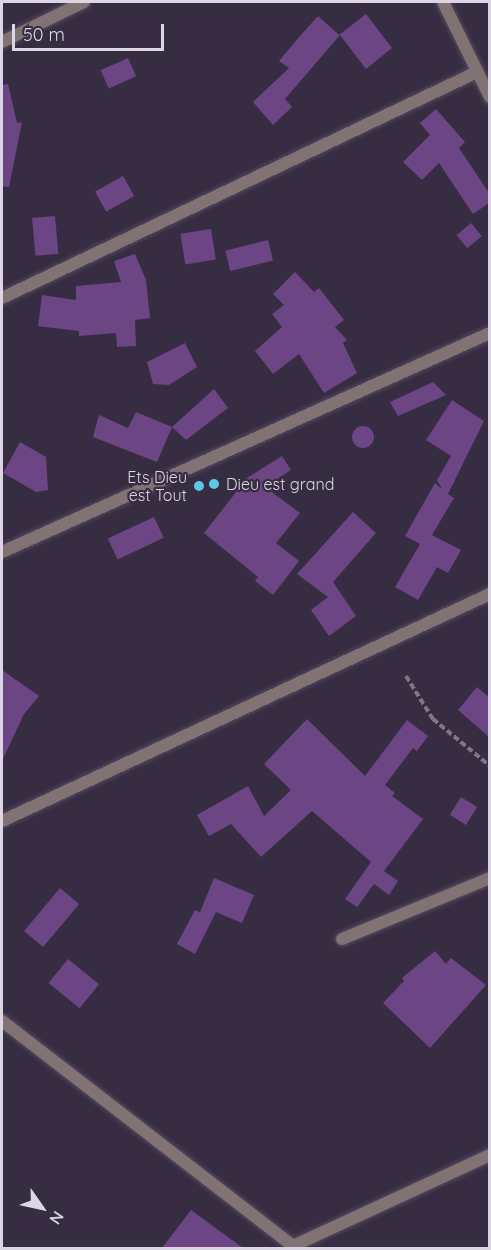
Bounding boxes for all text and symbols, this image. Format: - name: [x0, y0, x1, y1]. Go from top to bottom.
- scale bar: [15, 12, 166, 50]
- text: 50 m: [23, 23, 65, 46]
- place label: Ets Dieu est Tout: [127, 467, 187, 505]
- place label: Dieu est grand: [226, 474, 334, 494]
- marker: Dieu est grand: [207, 477, 221, 491]
- marker: Ets Dieu est Tout: [192, 479, 206, 493]
- north arrow: [12, 1178, 72, 1238]
- text: N: [45, 1208, 69, 1229]

